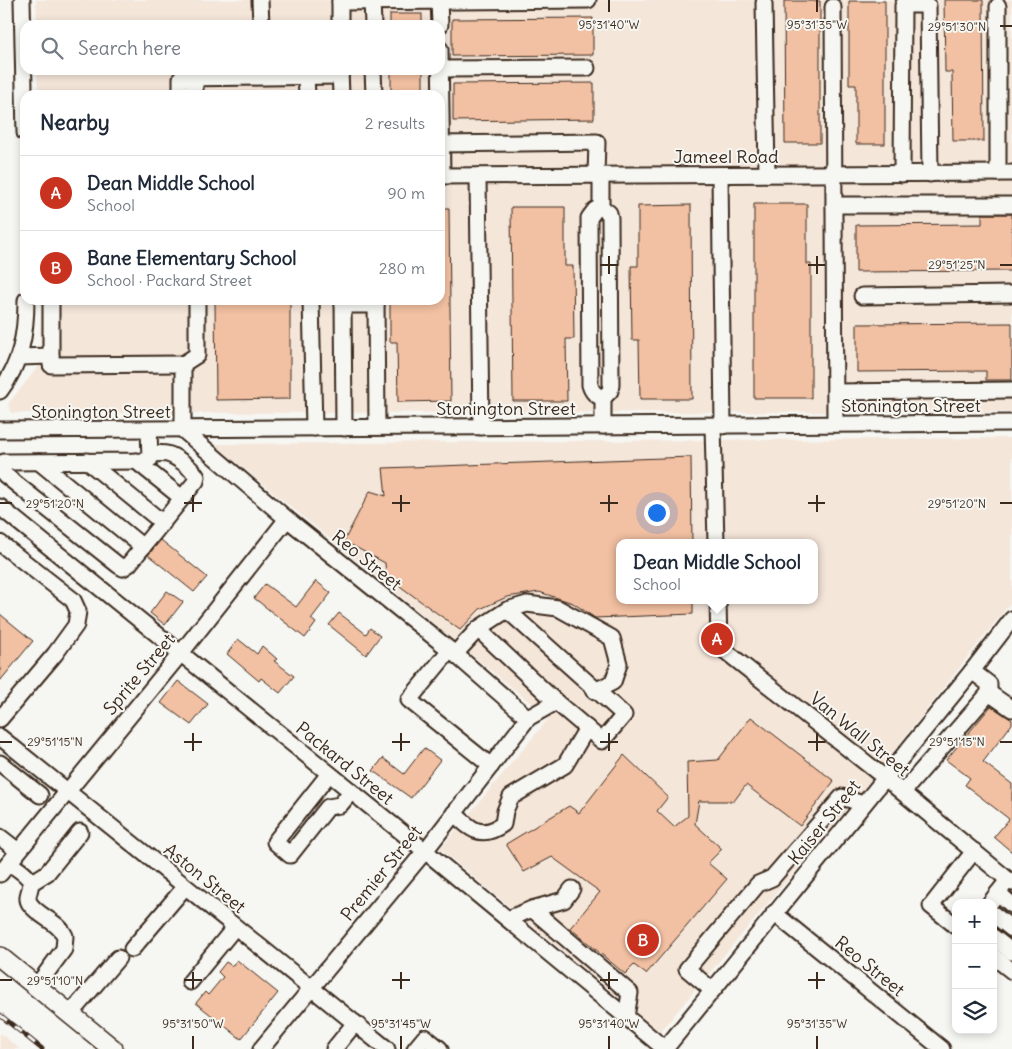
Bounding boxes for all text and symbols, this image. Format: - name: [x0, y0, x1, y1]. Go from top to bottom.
- text: 95°31'40"W: [578, 17, 640, 32]
- text: 95°31'35"W: [787, 17, 847, 32]
- text: 29°51'30"N: [928, 19, 986, 34]
- search box: [20, 20, 445, 75]
- icon: search: [38, 34, 66, 62]
- text: Search here: [78, 36, 181, 60]
- text: Nearby: [40, 109, 110, 136]
- text: 2 results: [365, 113, 425, 133]
- street label: Jameel Road: [673, 145, 779, 168]
- text: Dean Middle School: [87, 171, 255, 195]
- text: A: [51, 183, 61, 203]
- text: 90 m: [387, 183, 425, 203]
- text: School: [87, 195, 135, 215]
- text: Bane Elementary School: [87, 246, 297, 270]
- text: 29°51'25"N: [928, 257, 986, 272]
- text: B: [51, 258, 61, 278]
- text: 280 m: [379, 258, 425, 278]
- text: School · Packard Street: [87, 270, 252, 290]
- street label: Stonington Street: [841, 394, 981, 417]
- street label: Stonington Street: [436, 397, 576, 420]
- street label: Stonington Street: [31, 400, 171, 423]
- text: 29°51'20"N: [26, 496, 84, 511]
- text: 29°51'20"N: [928, 496, 986, 511]
- your location: [644, 500, 670, 526]
- street label: Reo Street: [327, 525, 407, 595]
- popup: [616, 539, 818, 604]
- text: Dean Middle School: [633, 550, 801, 574]
- text: School: [633, 574, 681, 594]
- pin: A: [701, 620, 733, 658]
- street label: Sprite Street: [98, 628, 180, 720]
- street label: Van Wall Street: [805, 687, 915, 781]
- street label: Packard Street: [291, 717, 399, 809]
- text: 29°51'15"N: [27, 734, 83, 749]
- text: 29°51'15"N: [929, 734, 985, 749]
- street label: Kaiser Street: [783, 775, 865, 869]
- street label: Premier Street: [335, 820, 427, 926]
- street label: Aston Street: [159, 838, 251, 918]
- map controls: [952, 899, 997, 1034]
- button: +: [952, 899, 997, 944]
- pin: B: [627, 921, 659, 959]
- street label: Reo Street: [830, 931, 910, 1001]
- button: −: [952, 944, 997, 989]
- text: 29°51'10"N: [27, 973, 83, 988]
- button: layers: [952, 989, 997, 1034]
- text: 95°31'50"W: [162, 1016, 224, 1031]
- text: 95°31'45"W: [371, 1016, 431, 1031]
- text: 95°31'40"W: [578, 1016, 640, 1031]
- text: 95°31'35"W: [787, 1016, 847, 1031]

